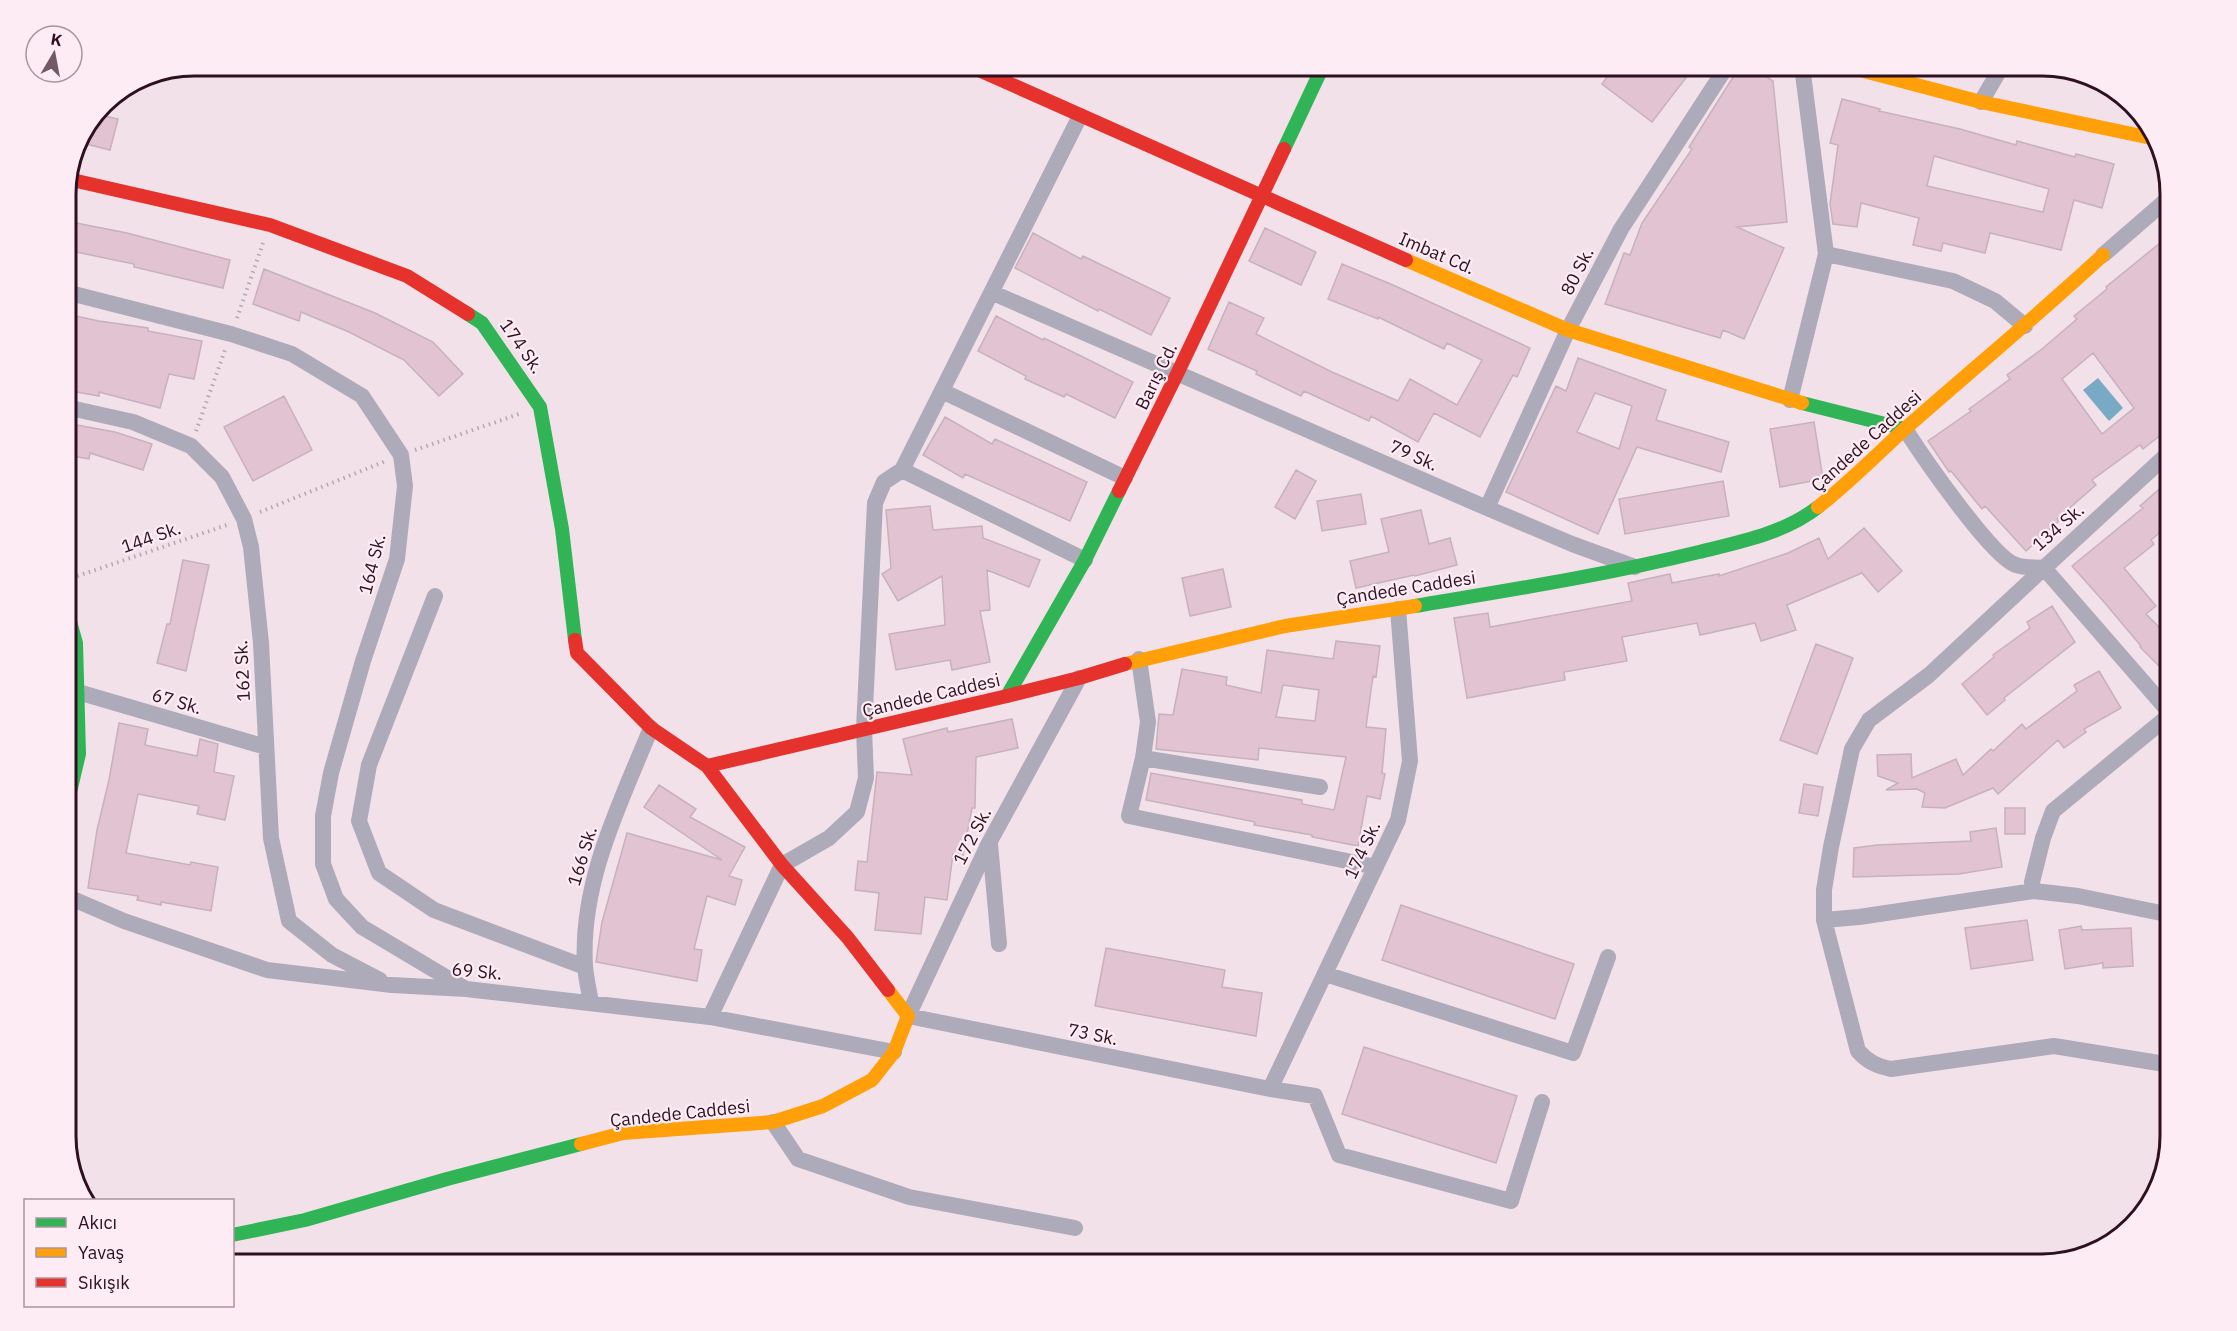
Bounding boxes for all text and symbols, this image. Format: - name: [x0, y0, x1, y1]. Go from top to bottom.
- north arrow: [24, 24, 84, 84]
- text: K: [49, 28, 64, 50]
- street label: Imbat Cd.: [1396, 227, 1478, 279]
- street label: 80 Sk.: [1555, 243, 1599, 299]
- street label: 174 Sk.: [495, 314, 549, 378]
- street label: Barış Cd.: [1130, 339, 1182, 413]
- street label: Çandede Caddesi: [1806, 385, 1926, 497]
- street label: 79 Sk.: [1386, 434, 1442, 476]
- street label: 134 Sk.: [2027, 498, 2089, 556]
- street label: 144 Sk.: [118, 516, 184, 558]
- street label: 164 Sk.: [353, 531, 391, 597]
- street label: Çandede Caddesi: [1335, 566, 1477, 610]
- street label: 162 Sk.: [229, 640, 255, 702]
- street label: Çandede Caddesi: [860, 668, 1002, 722]
- street label: 67 Sk.: [149, 683, 205, 719]
- street label: 172 Sk.: [948, 803, 996, 869]
- street label: 174 Sk.: [1339, 817, 1385, 883]
- street label: 166 Sk.: [562, 823, 602, 889]
- street label: 69 Sk.: [451, 957, 503, 985]
- street label: 73 Sk.: [1066, 1018, 1120, 1050]
- street label: Çandede Caddesi: [609, 1094, 751, 1132]
- legend: [24, 1199, 234, 1307]
- text: Akıcı: [78, 1211, 117, 1234]
- text: Yavaş: [78, 1241, 124, 1264]
- text: Sıkışık: [78, 1271, 130, 1294]

